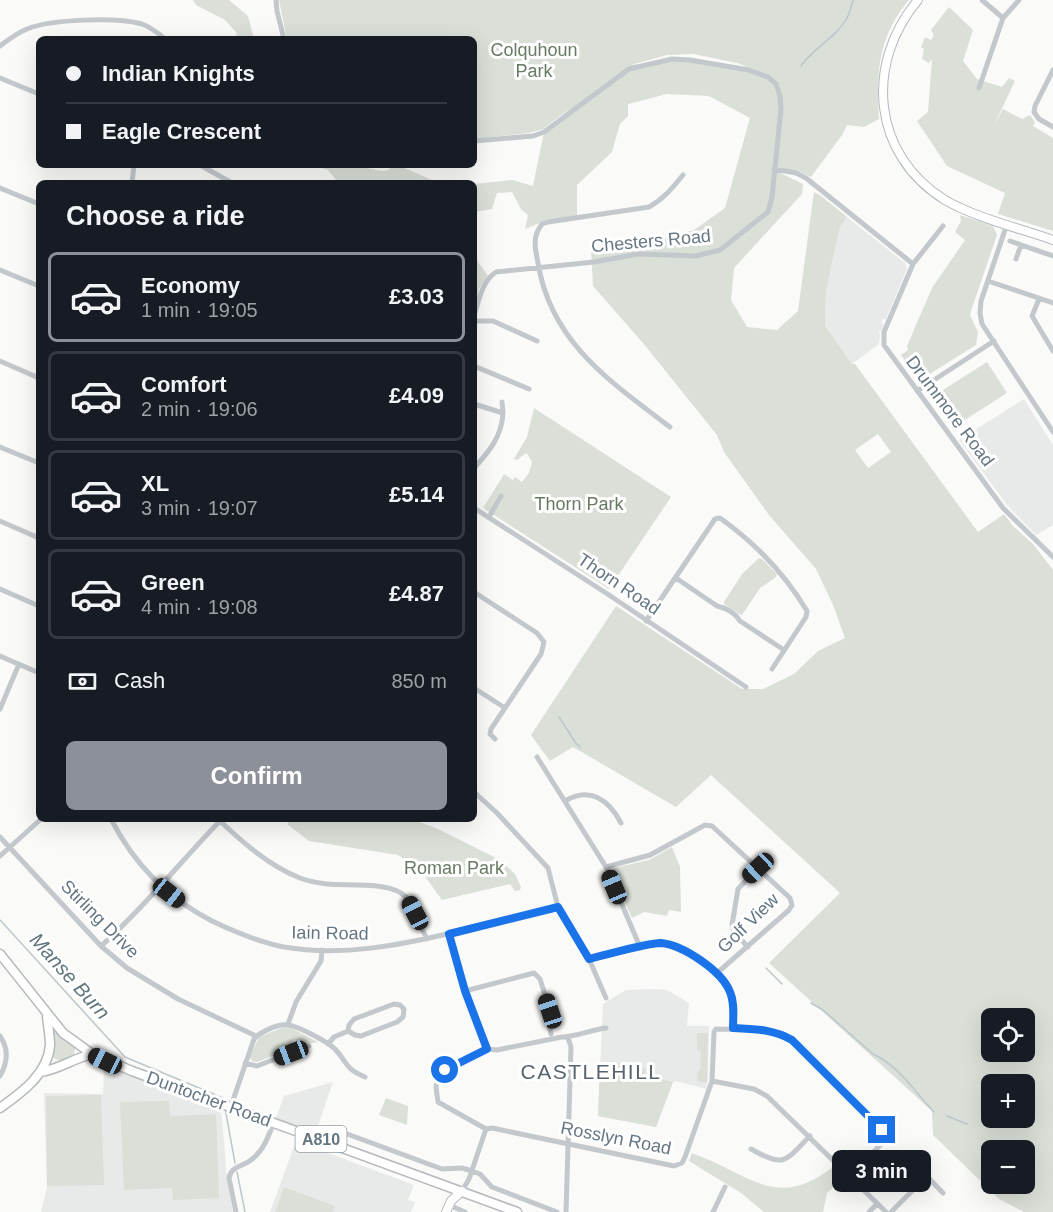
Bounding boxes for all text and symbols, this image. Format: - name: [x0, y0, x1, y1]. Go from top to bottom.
- park label: Colquhoun Park: [490, 40, 578, 81]
- text: Indian Knights: [102, 61, 255, 86]
- text: Eagle Crescent: [102, 119, 261, 144]
- text: Choose a ride: [66, 201, 245, 231]
- street label: Chesters Road: [590, 226, 712, 256]
- icon: car: [69, 270, 123, 324]
- text: Economy: [141, 273, 240, 298]
- text: £3.03: [389, 284, 444, 309]
- text: 1 min · 19:05: [141, 299, 258, 321]
- street label: Drummore Road: [902, 352, 998, 470]
- icon: car: [69, 369, 123, 423]
- text: Comfort: [141, 372, 227, 397]
- text: £4.09: [389, 383, 444, 408]
- text: 2 min · 19:06: [141, 398, 258, 420]
- icon: car: [69, 468, 123, 522]
- text: XL: [141, 471, 169, 496]
- text: £5.14: [389, 482, 444, 507]
- park label: Thorn Park: [534, 494, 625, 514]
- text: 3 min · 19:07: [141, 497, 258, 519]
- street label: Thorn Road: [574, 549, 664, 619]
- icon: car: [69, 567, 123, 621]
- text: Green: [141, 570, 205, 595]
- text: £4.87: [389, 581, 444, 606]
- text: 4 min · 19:08: [141, 596, 258, 618]
- icon: cash: [66, 665, 99, 698]
- text: Cash: [114, 668, 165, 693]
- text: 850 m: [391, 670, 447, 692]
- button: Confirm: [66, 741, 447, 810]
- car: [739, 849, 777, 887]
- park label: Roman Park: [404, 858, 505, 878]
- car: [599, 867, 629, 907]
- car: [149, 875, 189, 911]
- street label: Stirling Drive: [57, 876, 143, 962]
- street label: Golf View: [713, 888, 783, 957]
- car: [399, 893, 431, 933]
- street label: Iain Road: [291, 922, 369, 944]
- water label: Manse Burn: [26, 929, 114, 1023]
- car: [536, 991, 564, 1031]
- map controls: [981, 1008, 1035, 1194]
- button: locate: [981, 1008, 1035, 1062]
- car: [271, 1038, 311, 1068]
- car: [85, 1045, 125, 1077]
- route start: [431, 1056, 458, 1083]
- district label: CASTLEHILL: [520, 1060, 662, 1083]
- street label: Duntocher Road: [144, 1067, 274, 1131]
- button: +: [981, 1074, 1035, 1128]
- route end: [868, 1116, 895, 1143]
- street label: Rosslyn Road: [559, 1117, 673, 1159]
- road number: A810: [296, 1126, 346, 1152]
- button: −: [981, 1140, 1035, 1194]
- callout: 3 min: [832, 1151, 932, 1193]
- text: 3 min: [855, 1160, 908, 1182]

